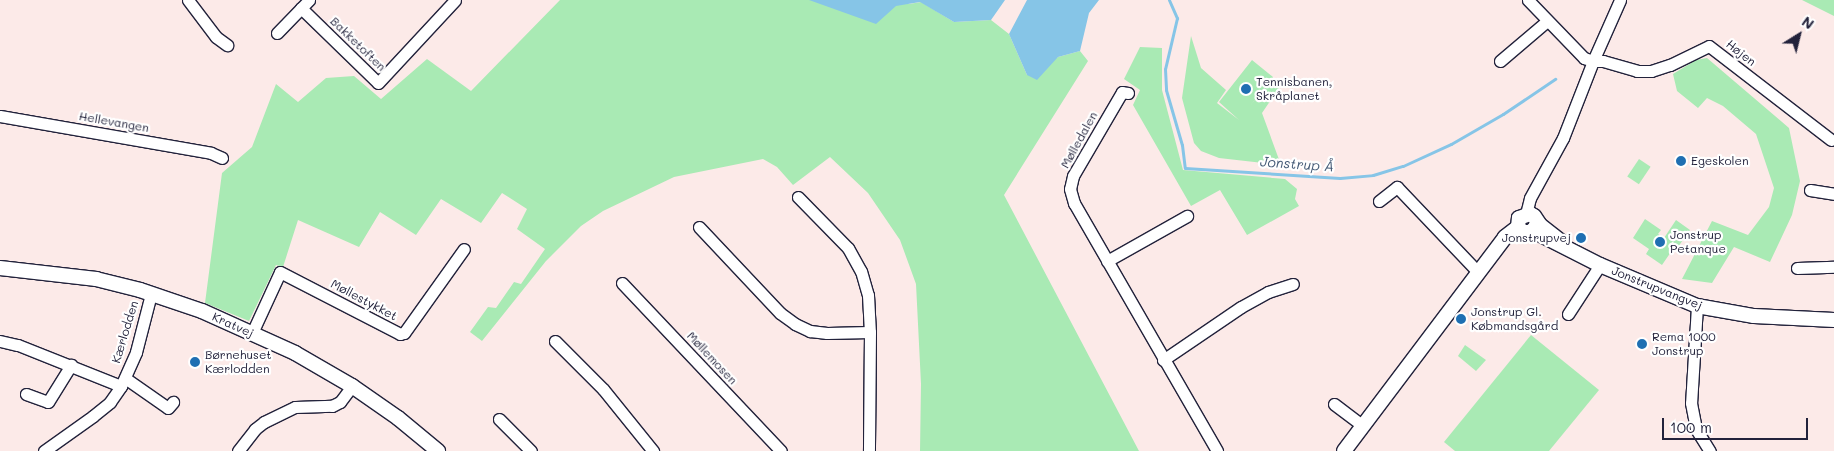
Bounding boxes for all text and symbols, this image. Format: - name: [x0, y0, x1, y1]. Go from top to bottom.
- north arrow: [1774, 10, 1824, 60]
- text: N: [1798, 12, 1818, 33]
- street label: Bakketoften: [327, 14, 389, 74]
- street label: Højen: [1723, 37, 1759, 69]
- place label: Tennisbanen, Skråplanet: [1256, 75, 1332, 103]
- marker: Tennisbanen, Skråplanet: [1240, 83, 1252, 95]
- street label: Hellevangen: [78, 109, 150, 135]
- street label: Mølledalen: [1058, 109, 1100, 171]
- water label: Jonstrup Å: [1259, 153, 1335, 175]
- place label: Egeskolen: [1691, 154, 1749, 168]
- marker: Egeskolen: [1675, 155, 1687, 167]
- place label: Jonstrup Petanque: [1670, 228, 1726, 256]
- place label: Jonstrupvej: [1502, 231, 1571, 245]
- marker: Jonstrupvej: [1575, 232, 1587, 244]
- marker: Jonstrup Petanque: [1654, 236, 1666, 248]
- street label: Jonstrupvangvej: [1609, 263, 1705, 313]
- street label: Møllestykket: [328, 276, 400, 324]
- street label: Kærlodden: [109, 299, 141, 365]
- place label: Jonstrup Gl. Købmandsgård: [1471, 305, 1558, 333]
- street label: Kratvej: [210, 310, 256, 340]
- marker: Jonstrup Gl. Købmandsgård: [1455, 313, 1467, 325]
- street label: Møllemosen: [684, 329, 740, 387]
- place label: Rema 1000 Jonstrup: [1652, 330, 1716, 358]
- marker: Rema 1000 Jonstrup: [1636, 338, 1648, 350]
- place label: Børnehuset Kærlodden: [205, 348, 272, 376]
- marker: Børnehuset Kærlodden: [189, 356, 201, 368]
- scale bar: [1664, 408, 1810, 440]
- text: 100 m: [1670, 417, 1712, 437]

